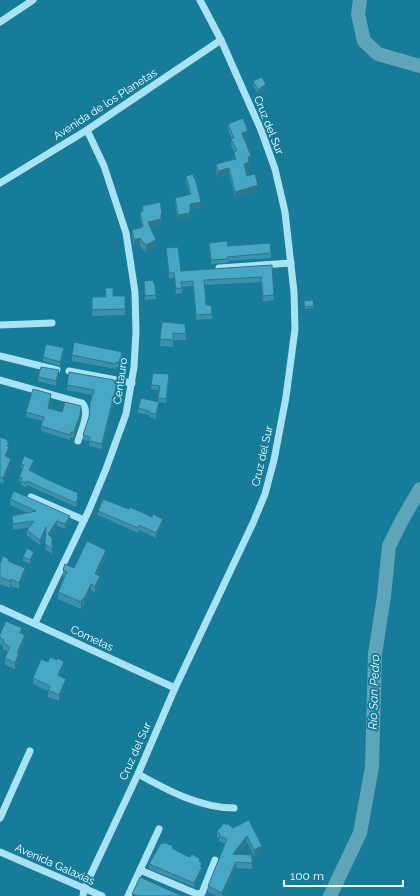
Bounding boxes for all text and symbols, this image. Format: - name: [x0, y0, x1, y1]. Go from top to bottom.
- street label: Avenida de los Planetas: [51, 66, 160, 143]
- street label: Cruz del Sur: [251, 94, 286, 156]
- street label: Centauro: [111, 357, 130, 405]
- street label: Cruz del Sur: [249, 424, 276, 488]
- street label: Cometas: [68, 623, 115, 654]
- water label: Río San Pedro: [366, 654, 382, 730]
- street label: Cruz del Sur: [117, 720, 154, 782]
- street label: Avenida Galaxias: [13, 841, 97, 888]
- scale bar: [284, 862, 403, 888]
- text: 100 m: [290, 869, 324, 883]

